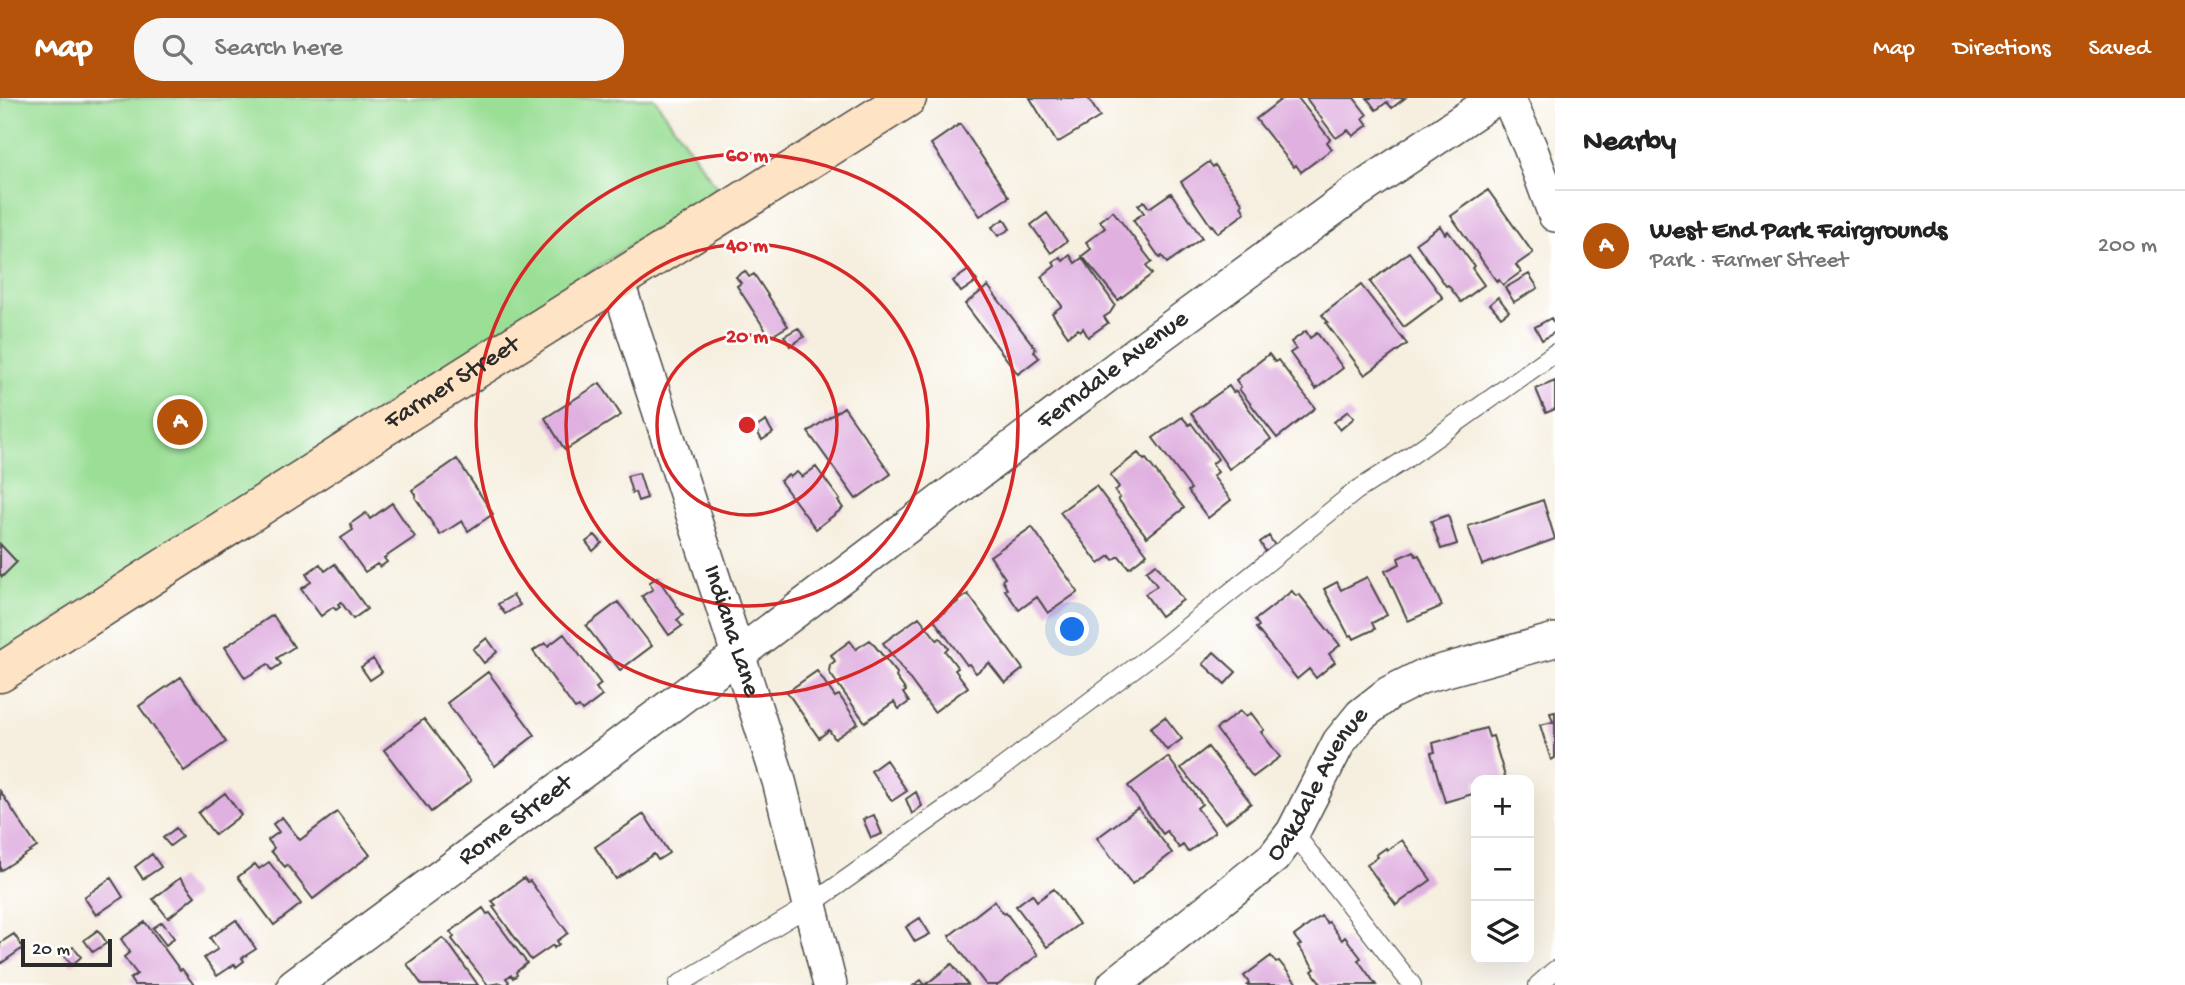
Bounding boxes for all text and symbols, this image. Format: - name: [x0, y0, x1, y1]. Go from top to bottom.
- search box: [134, 18, 624, 81]
- text: Map: [35, 30, 92, 68]
- icon: search: [158, 30, 196, 68]
- text: Search here: [214, 34, 343, 65]
- text: Map: [1873, 35, 1915, 64]
- text: Directions: [1953, 35, 2051, 64]
- text: Saved: [2089, 35, 2150, 64]
- text: Nearby: [1583, 126, 1676, 161]
- text: 60 m: [726, 145, 768, 170]
- text: West End Park Fairgrounds: [1650, 217, 1947, 248]
- text: A: [1599, 233, 1613, 260]
- text: 200 m: [2098, 233, 2157, 260]
- text: 40 m: [725, 235, 768, 260]
- text: Park · Farmer Street: [1650, 248, 1848, 275]
- street label: Ferndale Avenue: [1031, 304, 1196, 438]
- text: 20 m: [726, 326, 768, 351]
- street label: Farmer Street: [378, 329, 528, 438]
- pin: A: [157, 396, 203, 448]
- centre of rings: [735, 413, 759, 437]
- street label: Indiana Lane: [695, 561, 766, 701]
- your location: [1055, 612, 1089, 646]
- street label: Oakdale Avenue: [1260, 701, 1377, 868]
- street label: Rome Street: [453, 767, 581, 873]
- map controls: [1471, 775, 1534, 964]
- button: +: [1471, 775, 1534, 838]
- button: −: [1471, 838, 1534, 901]
- button: layers: [1471, 901, 1534, 964]
- scale bar: [21, 936, 112, 968]
- text: 20 m: [32, 939, 70, 962]

